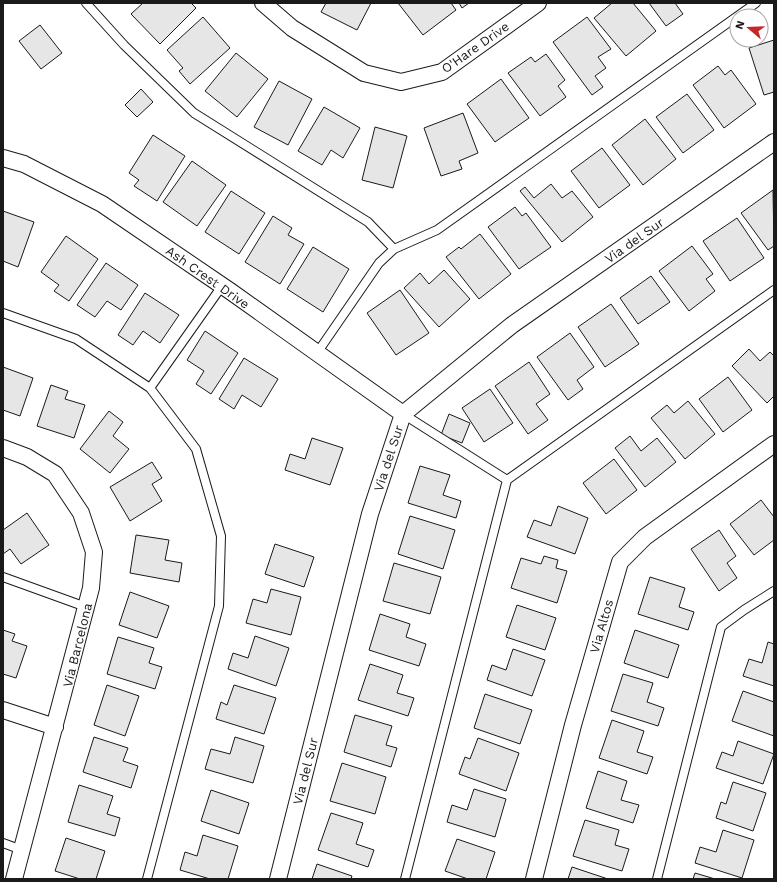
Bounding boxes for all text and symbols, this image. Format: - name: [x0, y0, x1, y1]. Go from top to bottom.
- north arrow: [729, 8, 769, 48]
- street label: O'Hare Drive: [439, 19, 512, 76]
- text: N: [733, 19, 747, 31]
- street label: Via del Sur: [602, 215, 667, 266]
- street label: Ash Crest Drive: [163, 243, 252, 312]
- street label: Via del Sur: [371, 423, 406, 493]
- street label: Via Altos: [587, 597, 616, 655]
- street label: Via Barcelona: [60, 601, 95, 689]
- street label: Via del Sur: [290, 736, 321, 806]

